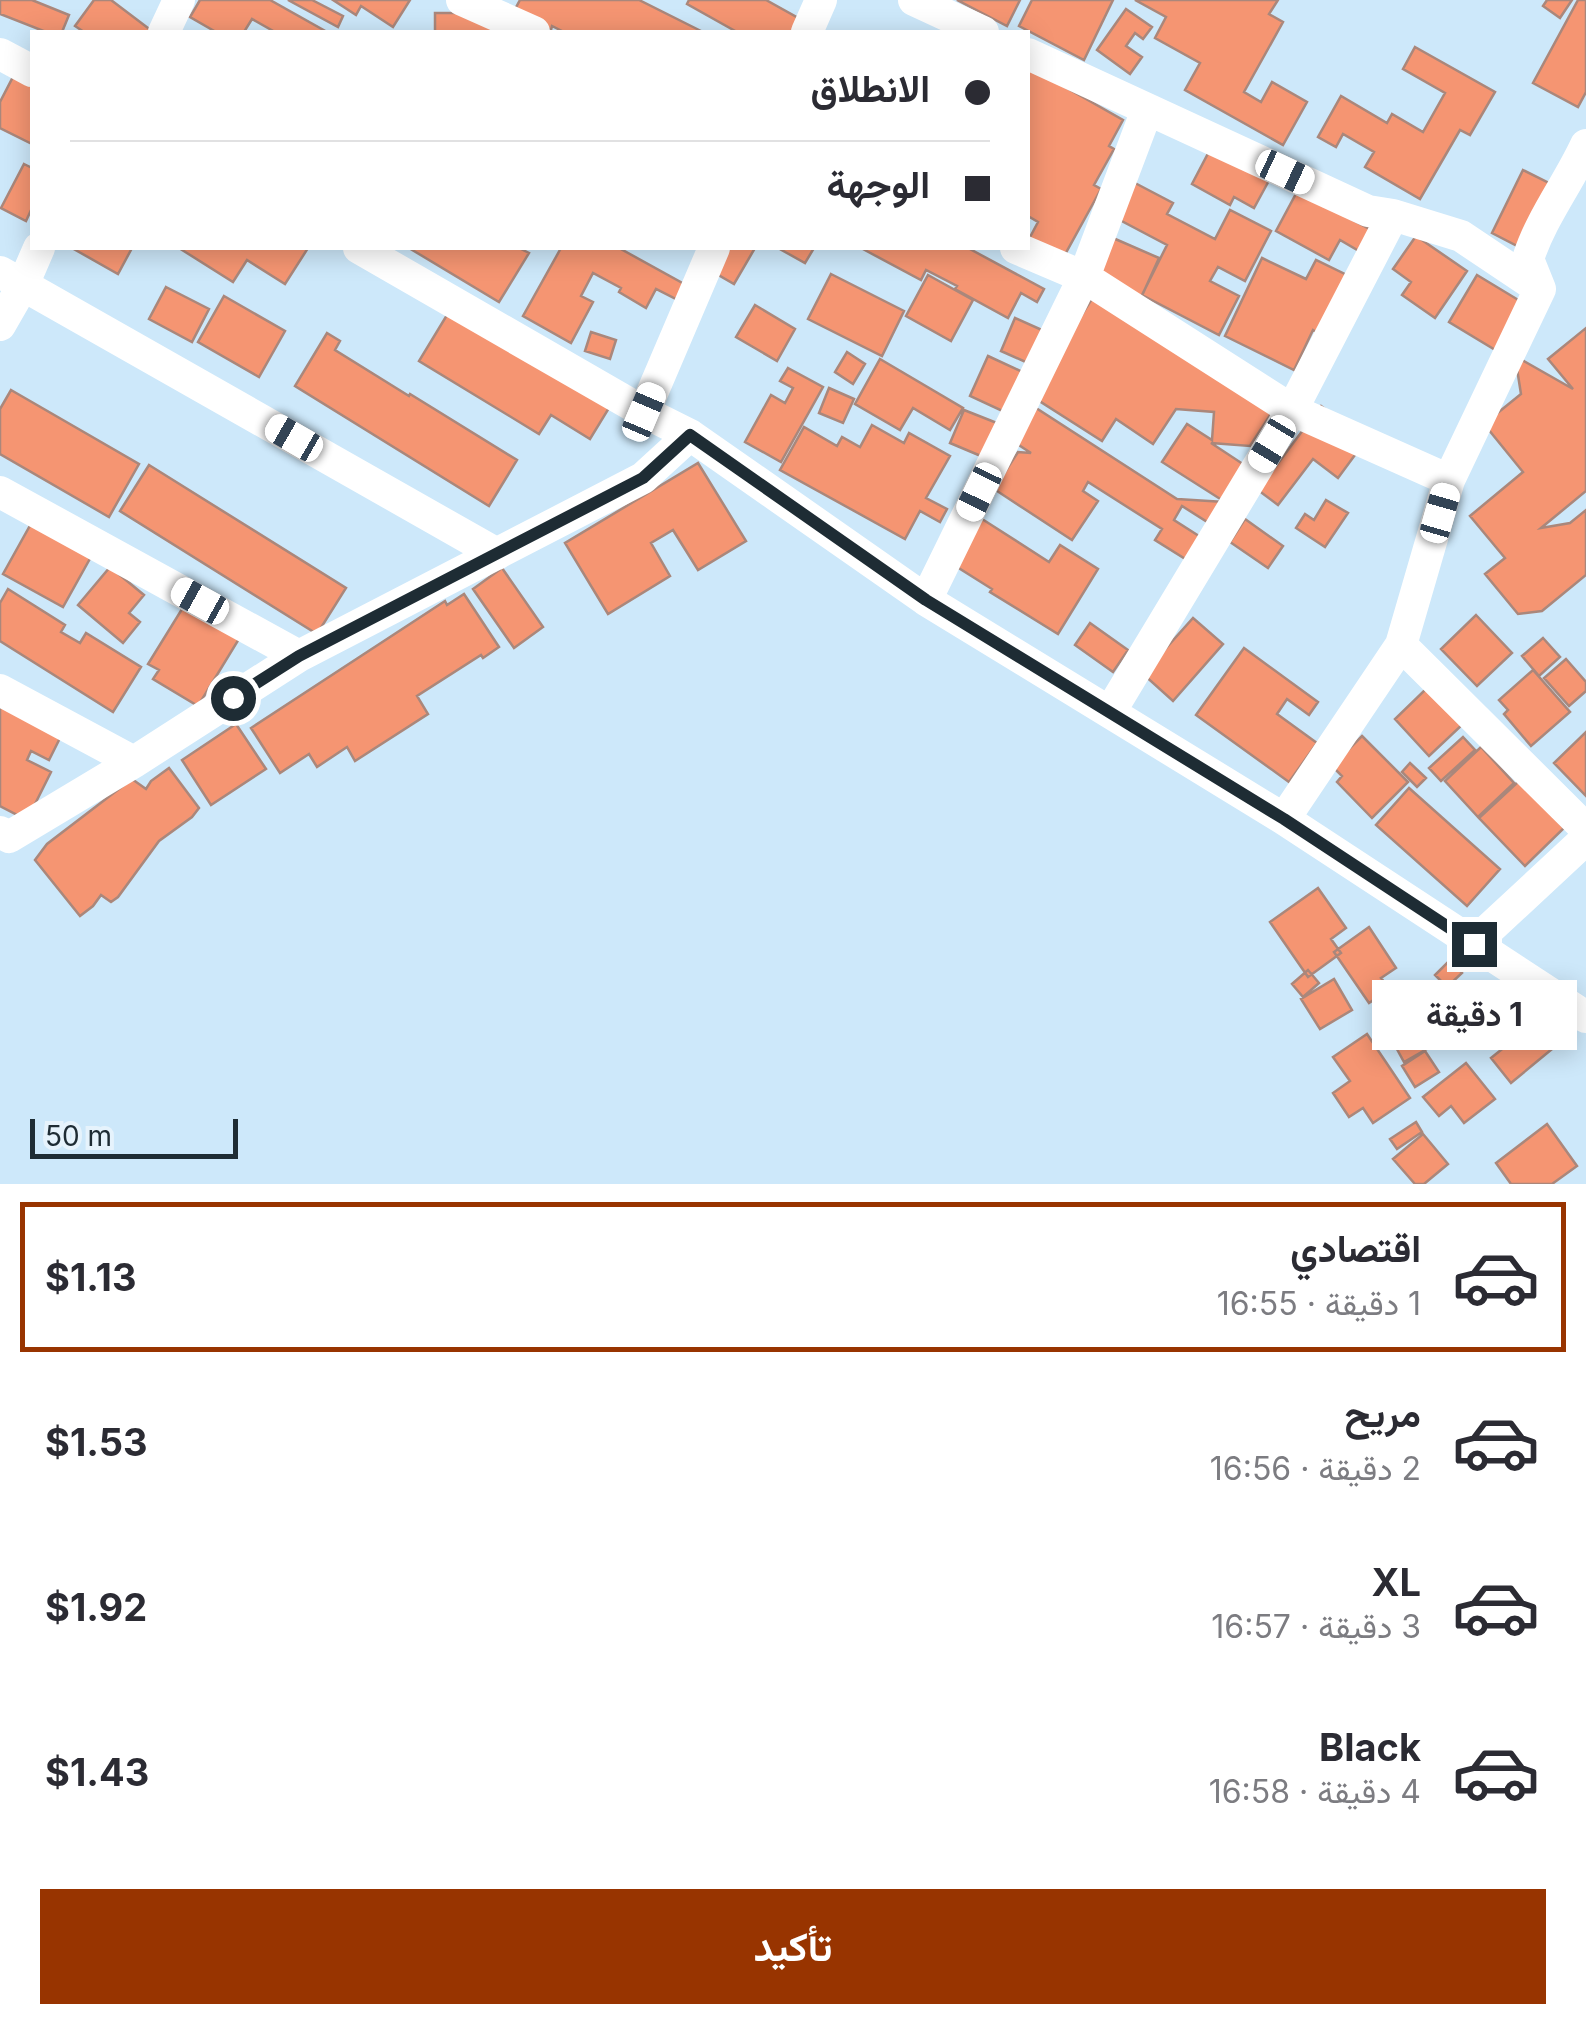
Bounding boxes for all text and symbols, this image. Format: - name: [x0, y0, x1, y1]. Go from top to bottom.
- text: الانطلاق: [811, 65, 930, 111]
- car: [1251, 146, 1319, 198]
- text: الوجهة: [827, 161, 930, 207]
- car: [618, 379, 670, 445]
- car: [261, 410, 327, 466]
- car: [1244, 411, 1300, 477]
- car: [952, 458, 1006, 526]
- car: [1417, 480, 1463, 546]
- car: [166, 573, 234, 629]
- route start: [211, 676, 256, 721]
- route end: [1452, 922, 1497, 967]
- callout: 1 دقيقة: [1372, 979, 1576, 1049]
- text: 1 دقيقة: [1426, 995, 1523, 1034]
- scale bar: [30, 1114, 238, 1158]
- text: 50 m: [45, 1119, 112, 1153]
- text: اقتصادي: [1290, 1225, 1421, 1271]
- icon: car: [1451, 1232, 1541, 1322]
- text: $1.13: [45, 1254, 136, 1300]
- text: 1 دقيقة · 16:55: [1217, 1284, 1421, 1323]
- text: مريح: [1345, 1390, 1421, 1436]
- icon: car: [1451, 1397, 1541, 1487]
- text: $1.53: [45, 1419, 148, 1465]
- text: 2 دقيقة · 16:56: [1210, 1449, 1421, 1488]
- text: XL: [1371, 1559, 1421, 1605]
- icon: car: [1451, 1562, 1541, 1652]
- text: $1.92: [45, 1584, 147, 1630]
- text: 3 دقيقة · 16:57: [1211, 1607, 1421, 1646]
- text: Black: [1319, 1724, 1421, 1770]
- icon: car: [1451, 1727, 1541, 1817]
- text: $1.43: [45, 1749, 149, 1795]
- text: 4 دقيقة · 16:58: [1209, 1772, 1421, 1811]
- button: تأكيد: [40, 1889, 1546, 2004]

